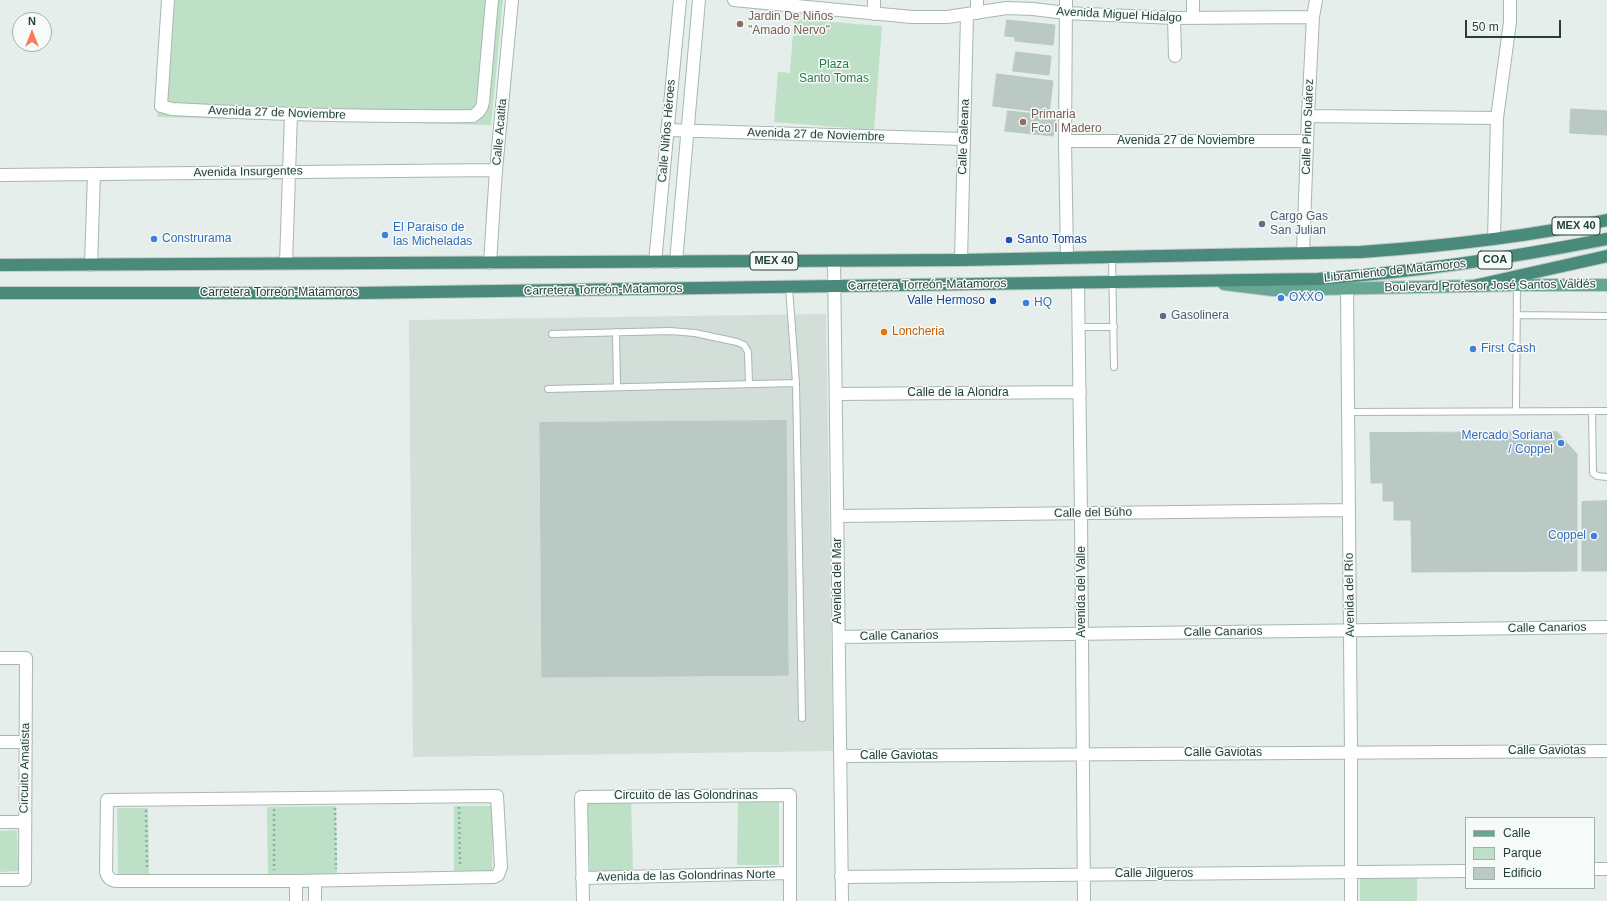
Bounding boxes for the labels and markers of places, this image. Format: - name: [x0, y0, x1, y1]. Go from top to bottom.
- place label: Jardin De Niños "Amado Nervo": [748, 10, 833, 38]
- marker: Jardin De Niños "Amado Nervo": [735, 19, 745, 29]
- place label: Primaria Fco I Madero: [1031, 108, 1102, 136]
- marker: Primaria Fco I Madero: [1018, 117, 1028, 127]
- place label: Cargo Gas San Julian: [1270, 210, 1328, 238]
- marker: Cargo Gas San Julian: [1257, 219, 1267, 229]
- place label: El Paraiso de las Micheladas: [393, 221, 472, 249]
- marker: El Paraiso de las Micheladas: [380, 230, 390, 240]
- place label: Construrama: [162, 232, 231, 246]
- place label: Santo Tomas: [1017, 233, 1087, 247]
- marker: Construrama: [149, 234, 159, 244]
- marker: Santo Tomas: [1004, 235, 1014, 245]
- place label: OXXO: [1289, 291, 1324, 305]
- marker: OXXO: [1276, 293, 1286, 303]
- place label: Valle Hermoso: [907, 294, 985, 308]
- marker: Valle Hermoso: [988, 296, 998, 306]
- place label: HQ: [1034, 296, 1052, 310]
- marker: HQ: [1021, 298, 1031, 308]
- place label: Gasolinera: [1171, 309, 1229, 323]
- marker: Gasolinera: [1158, 311, 1168, 321]
- place label: Loncheria: [892, 325, 945, 339]
- marker: Loncheria: [879, 327, 889, 337]
- place label: First Cash: [1481, 342, 1536, 356]
- marker: First Cash: [1468, 344, 1478, 354]
- place label: Mercado Soriana / Coppel: [1462, 429, 1553, 457]
- marker: Mercado Soriana / Coppel: [1556, 438, 1566, 448]
- place label: Coppel: [1548, 529, 1586, 543]
- marker: Coppel: [1589, 531, 1599, 541]

